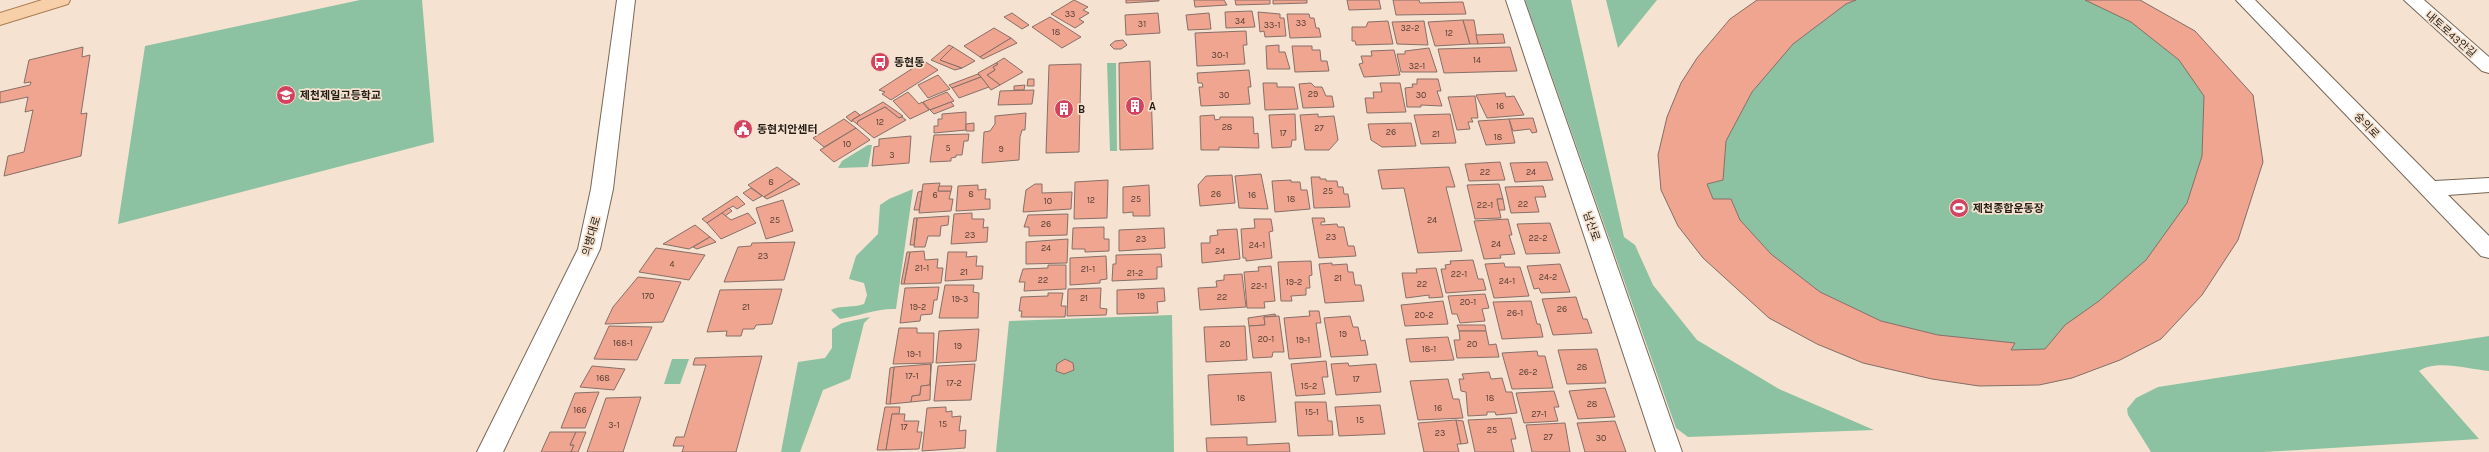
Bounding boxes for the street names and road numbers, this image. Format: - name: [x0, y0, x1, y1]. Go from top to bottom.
- street label: 내토로43안길: [2423, 9, 2479, 60]
- street label: 숭의로: [2351, 110, 2382, 141]
- street label: 남산로: [1580, 210, 1603, 243]
- street label: 의병대로: [580, 215, 603, 257]

